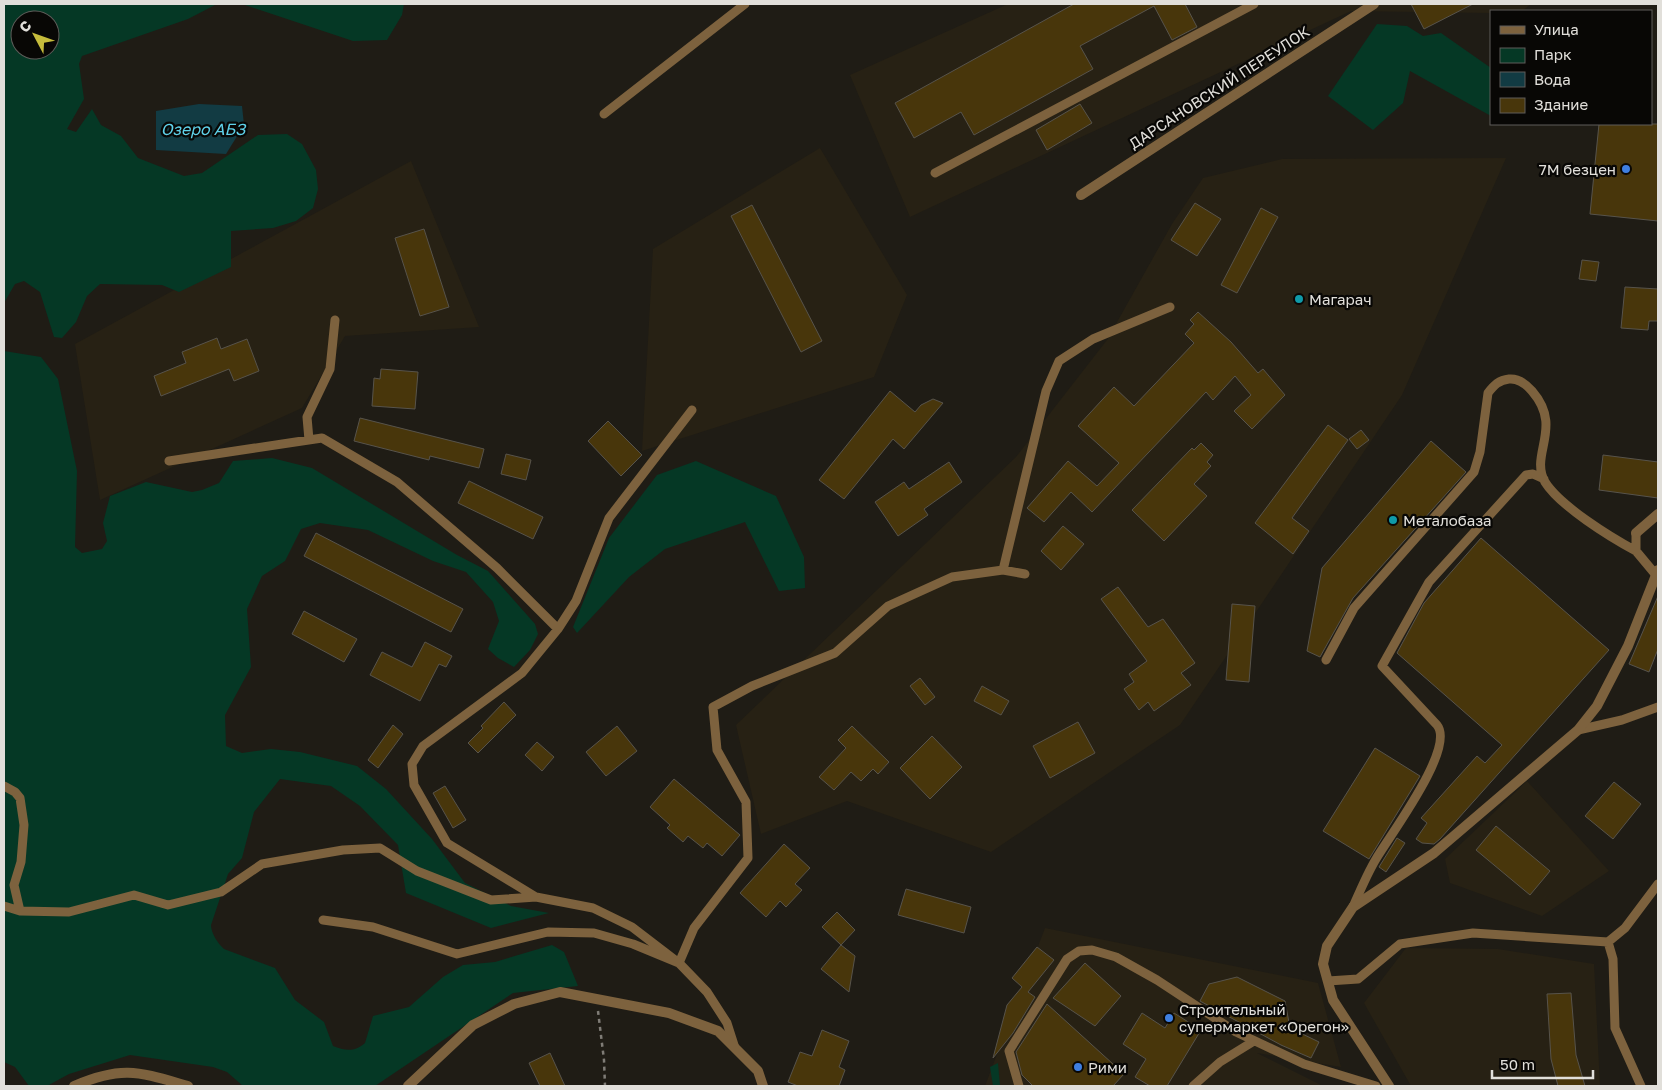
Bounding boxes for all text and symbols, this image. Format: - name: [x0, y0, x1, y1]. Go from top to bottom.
- north arrow: [10, 10, 60, 60]
- legend: [1490, 10, 1652, 125]
- text: С: [15, 17, 35, 35]
- text: Улица: [1534, 20, 1579, 38]
- street label: ДАРСАНОВСКИЙ ПЕРЕУЛОК: [1125, 21, 1313, 152]
- text: Парк: [1534, 45, 1572, 63]
- text: Вода: [1534, 70, 1571, 88]
- text: Здание: [1534, 95, 1588, 113]
- water label: Озеро АБЗ: [161, 119, 247, 139]
- place label: 7М безцен: [1539, 160, 1616, 178]
- marker: 7М безцен: [1620, 163, 1632, 175]
- place label: Магарач: [1309, 290, 1371, 308]
- marker: Магарач: [1293, 293, 1305, 305]
- place label: Металобаза: [1403, 511, 1492, 529]
- marker: Металобаза: [1387, 514, 1399, 526]
- place label: Строительный супермаркет «Орегон»: [1179, 1000, 1349, 1035]
- marker: Строительный супермаркет «Орегон»: [1163, 1012, 1175, 1024]
- scale bar: [1492, 1048, 1593, 1080]
- text: 50 m: [1500, 1055, 1535, 1073]
- place label: Рими: [1088, 1058, 1127, 1076]
- marker: Рими: [1072, 1061, 1084, 1073]

